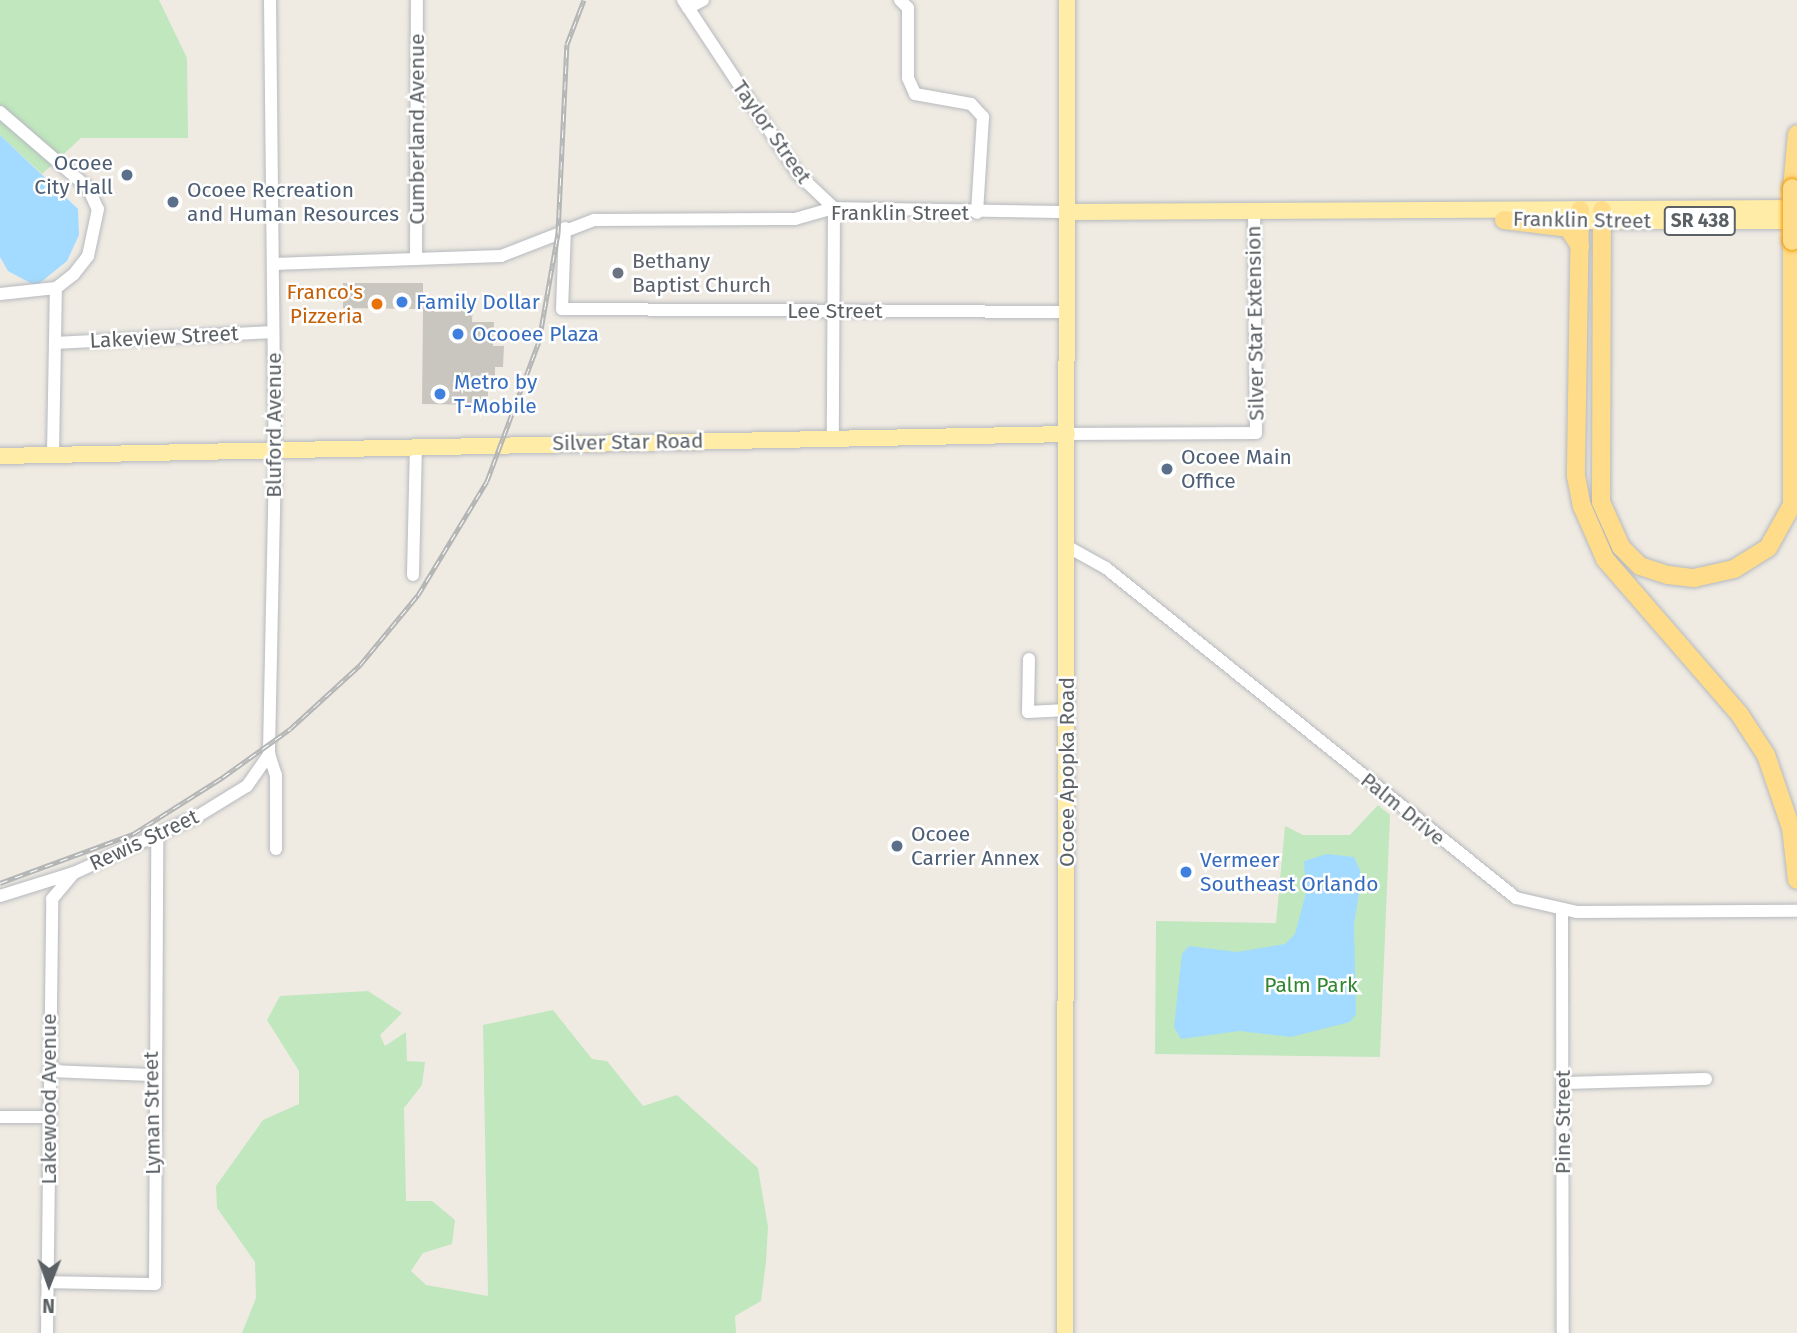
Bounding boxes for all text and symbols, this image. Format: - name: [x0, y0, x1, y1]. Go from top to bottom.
- street label: Cumberland Avenue: [404, 33, 430, 225]
- street label: Taylor Street: [727, 76, 817, 188]
- place label: Ocoee City Hall: [34, 150, 113, 200]
- marker: Ocoee City Hall: [119, 167, 135, 183]
- place label: Ocoee Recreation and Human Resources: [187, 177, 399, 227]
- marker: Ocoee Recreation and Human Resources: [165, 194, 181, 210]
- street label: Franklin Street: [831, 200, 969, 226]
- street label: Franklin Street: [1513, 206, 1651, 234]
- road number: SR 438: [1663, 206, 1737, 236]
- street label: Silver Star Extension: [1241, 225, 1269, 421]
- place label: Bethany Baptist Church: [632, 248, 771, 298]
- marker: Bethany Baptist Church: [610, 265, 626, 281]
- place label: Franco's Pizzeria: [286, 279, 363, 329]
- place label: Family Dollar: [416, 289, 540, 315]
- marker: Family Dollar: [394, 294, 410, 310]
- marker: Franco's Pizzeria: [369, 296, 385, 312]
- street label: Lee Street: [787, 298, 883, 324]
- street label: Lakeview Street: [89, 321, 239, 353]
- place label: Ocooee Plaza: [472, 321, 599, 347]
- marker: Ocooee Plaza: [450, 326, 466, 342]
- street label: Bluford Avenue: [261, 352, 287, 498]
- place label: Metro by T-Mobile: [454, 369, 537, 419]
- marker: Metro by T-Mobile: [432, 386, 448, 402]
- street label: Silver Star Road: [552, 428, 704, 456]
- place label: Ocoee Main Office: [1181, 444, 1292, 494]
- marker: Ocoee Main Office: [1159, 461, 1175, 477]
- street label: Ocoee Apopka Road: [1054, 677, 1080, 867]
- street label: Palm Drive: [1356, 767, 1450, 851]
- street label: Rewis Street: [86, 804, 202, 876]
- place label: Ocoee Carrier Annex: [911, 821, 1039, 871]
- marker: Ocoee Carrier Annex: [889, 838, 905, 854]
- place label: Vermeer Southeast Orlando: [1200, 847, 1378, 897]
- marker: Vermeer Southeast Orlando: [1178, 864, 1194, 880]
- park label: Palm Park: [1264, 972, 1358, 998]
- street label: Lakewood Avenue: [36, 1013, 62, 1185]
- street label: Lyman Street: [138, 1051, 166, 1175]
- street label: Pine Street: [1550, 1070, 1576, 1174]
- north arrow: [14, 1249, 84, 1319]
- text: N: [42, 1294, 55, 1317]

